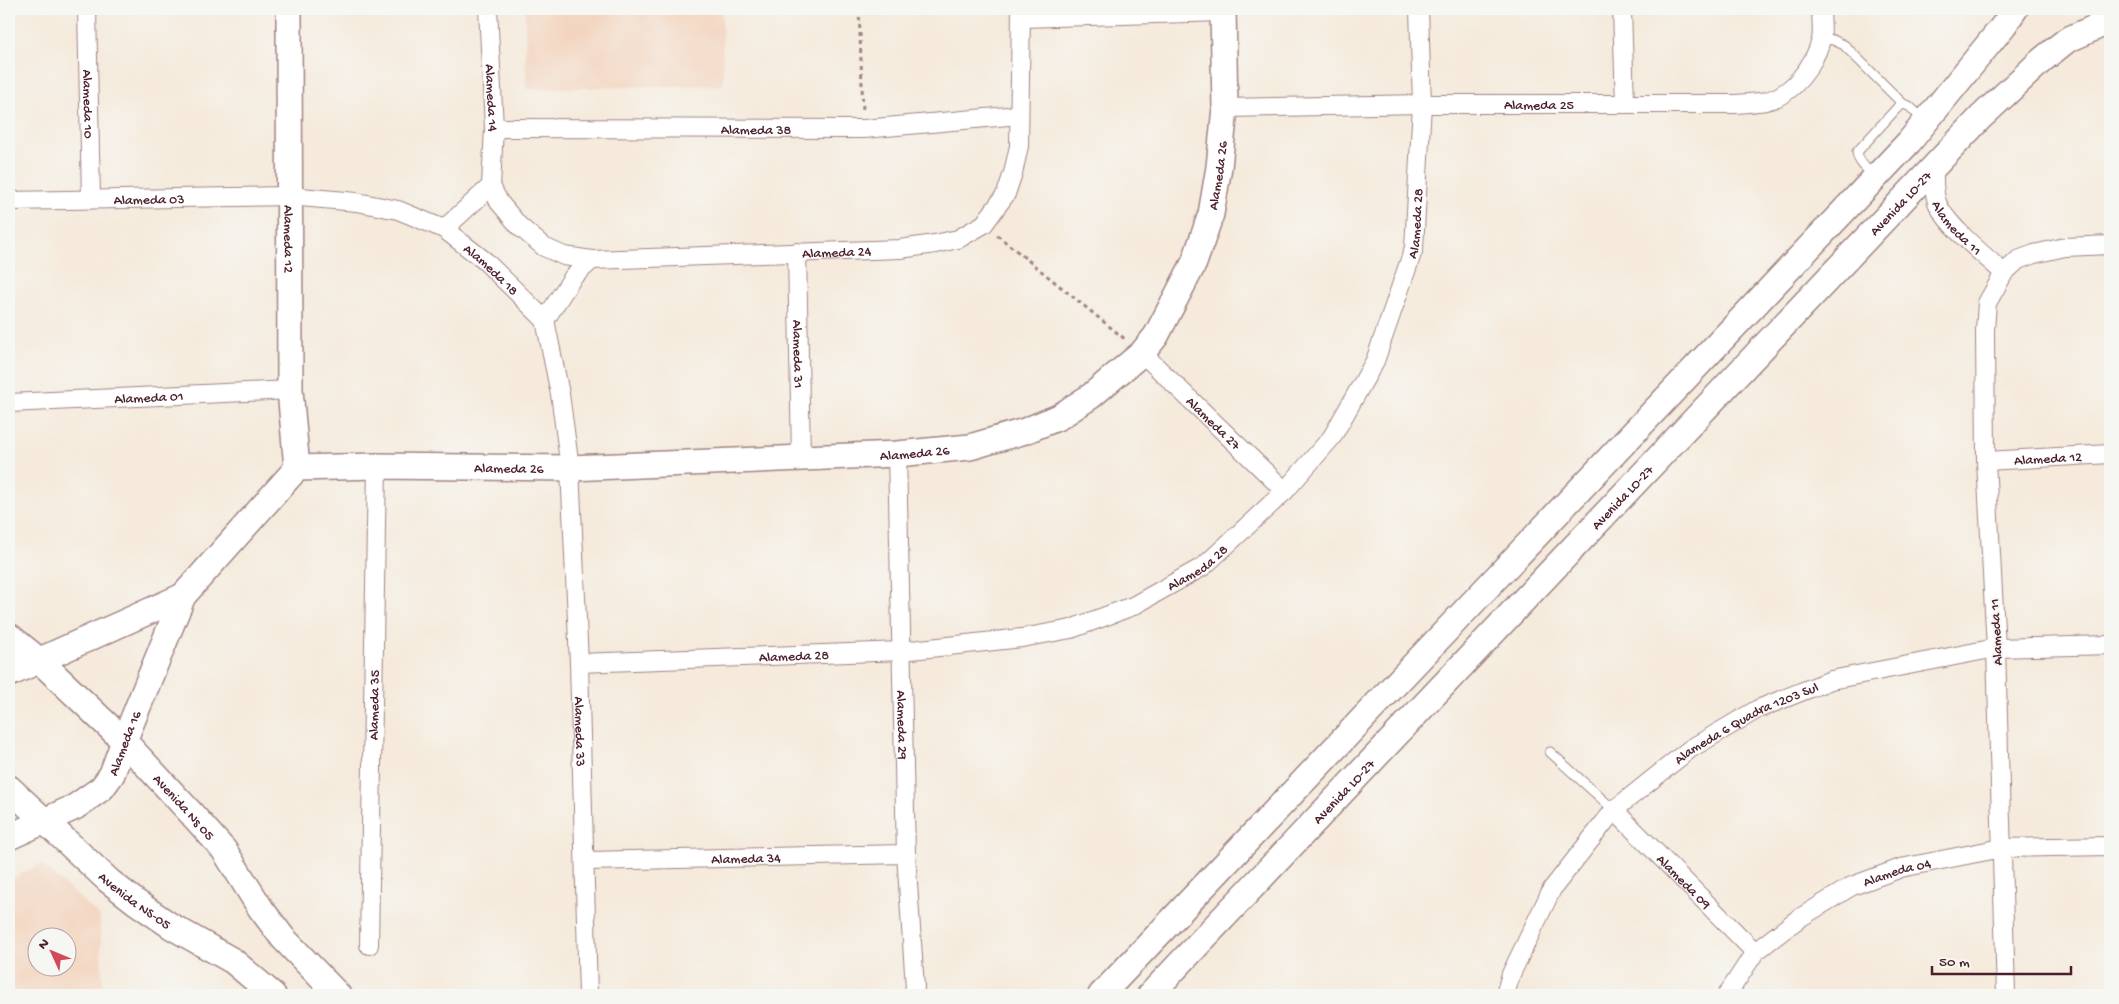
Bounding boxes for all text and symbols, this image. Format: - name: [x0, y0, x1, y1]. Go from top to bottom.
- street label: Alameda 14: [480, 64, 500, 132]
- street label: Alameda 10: [77, 69, 96, 139]
- street label: Alameda 25: [1504, 98, 1574, 115]
- street label: Alameda 38: [721, 123, 792, 140]
- street label: Alameda 26: [1206, 139, 1233, 212]
- street label: Avenida LO-27: [1867, 168, 1937, 240]
- street label: Alameda 28: [1405, 188, 1428, 261]
- street label: Alameda 03: [113, 192, 185, 210]
- street label: Alameda 11: [1926, 199, 1984, 260]
- street label: Alameda 12: [279, 205, 296, 273]
- street label: Alameda 18: [459, 241, 521, 300]
- street label: Alameda 24: [802, 244, 872, 263]
- street label: Alameda 31: [787, 320, 806, 388]
- street label: Alameda 01: [114, 389, 184, 409]
- street label: Alameda 27: [1181, 394, 1244, 455]
- street label: Alameda 26: [880, 443, 951, 466]
- street label: Alameda 12: [2014, 450, 2083, 470]
- street label: Alameda 26: [474, 461, 545, 479]
- street label: Avenida LO-27: [1589, 462, 1659, 534]
- street label: Alameda 28: [1165, 542, 1233, 596]
- street label: Alameda 11: [1987, 598, 2008, 666]
- street label: Alameda 28: [759, 648, 830, 667]
- street label: Alameda 35: [366, 670, 385, 740]
- street label: Alameda 6 Quadra 1203 Sul: [1672, 680, 1821, 769]
- street label: Alameda 29: [891, 690, 910, 760]
- street label: Alameda 33: [569, 696, 588, 767]
- street label: Alameda 16: [106, 708, 147, 779]
- street label: Avenida LO-27: [1310, 756, 1380, 829]
- street label: Avenida Ns 05: [148, 772, 217, 845]
- street label: Alameda 34: [711, 851, 781, 869]
- street label: Alameda 09: [1652, 852, 1714, 914]
- street label: Alameda 04: [1861, 856, 1933, 892]
- street label: Avenida NS-05: [94, 869, 173, 934]
- north arrow: [28, 926, 78, 976]
- text: N: [35, 936, 54, 954]
- scale bar: [1932, 944, 2070, 976]
- text: 50 m: [1939, 954, 1970, 972]

